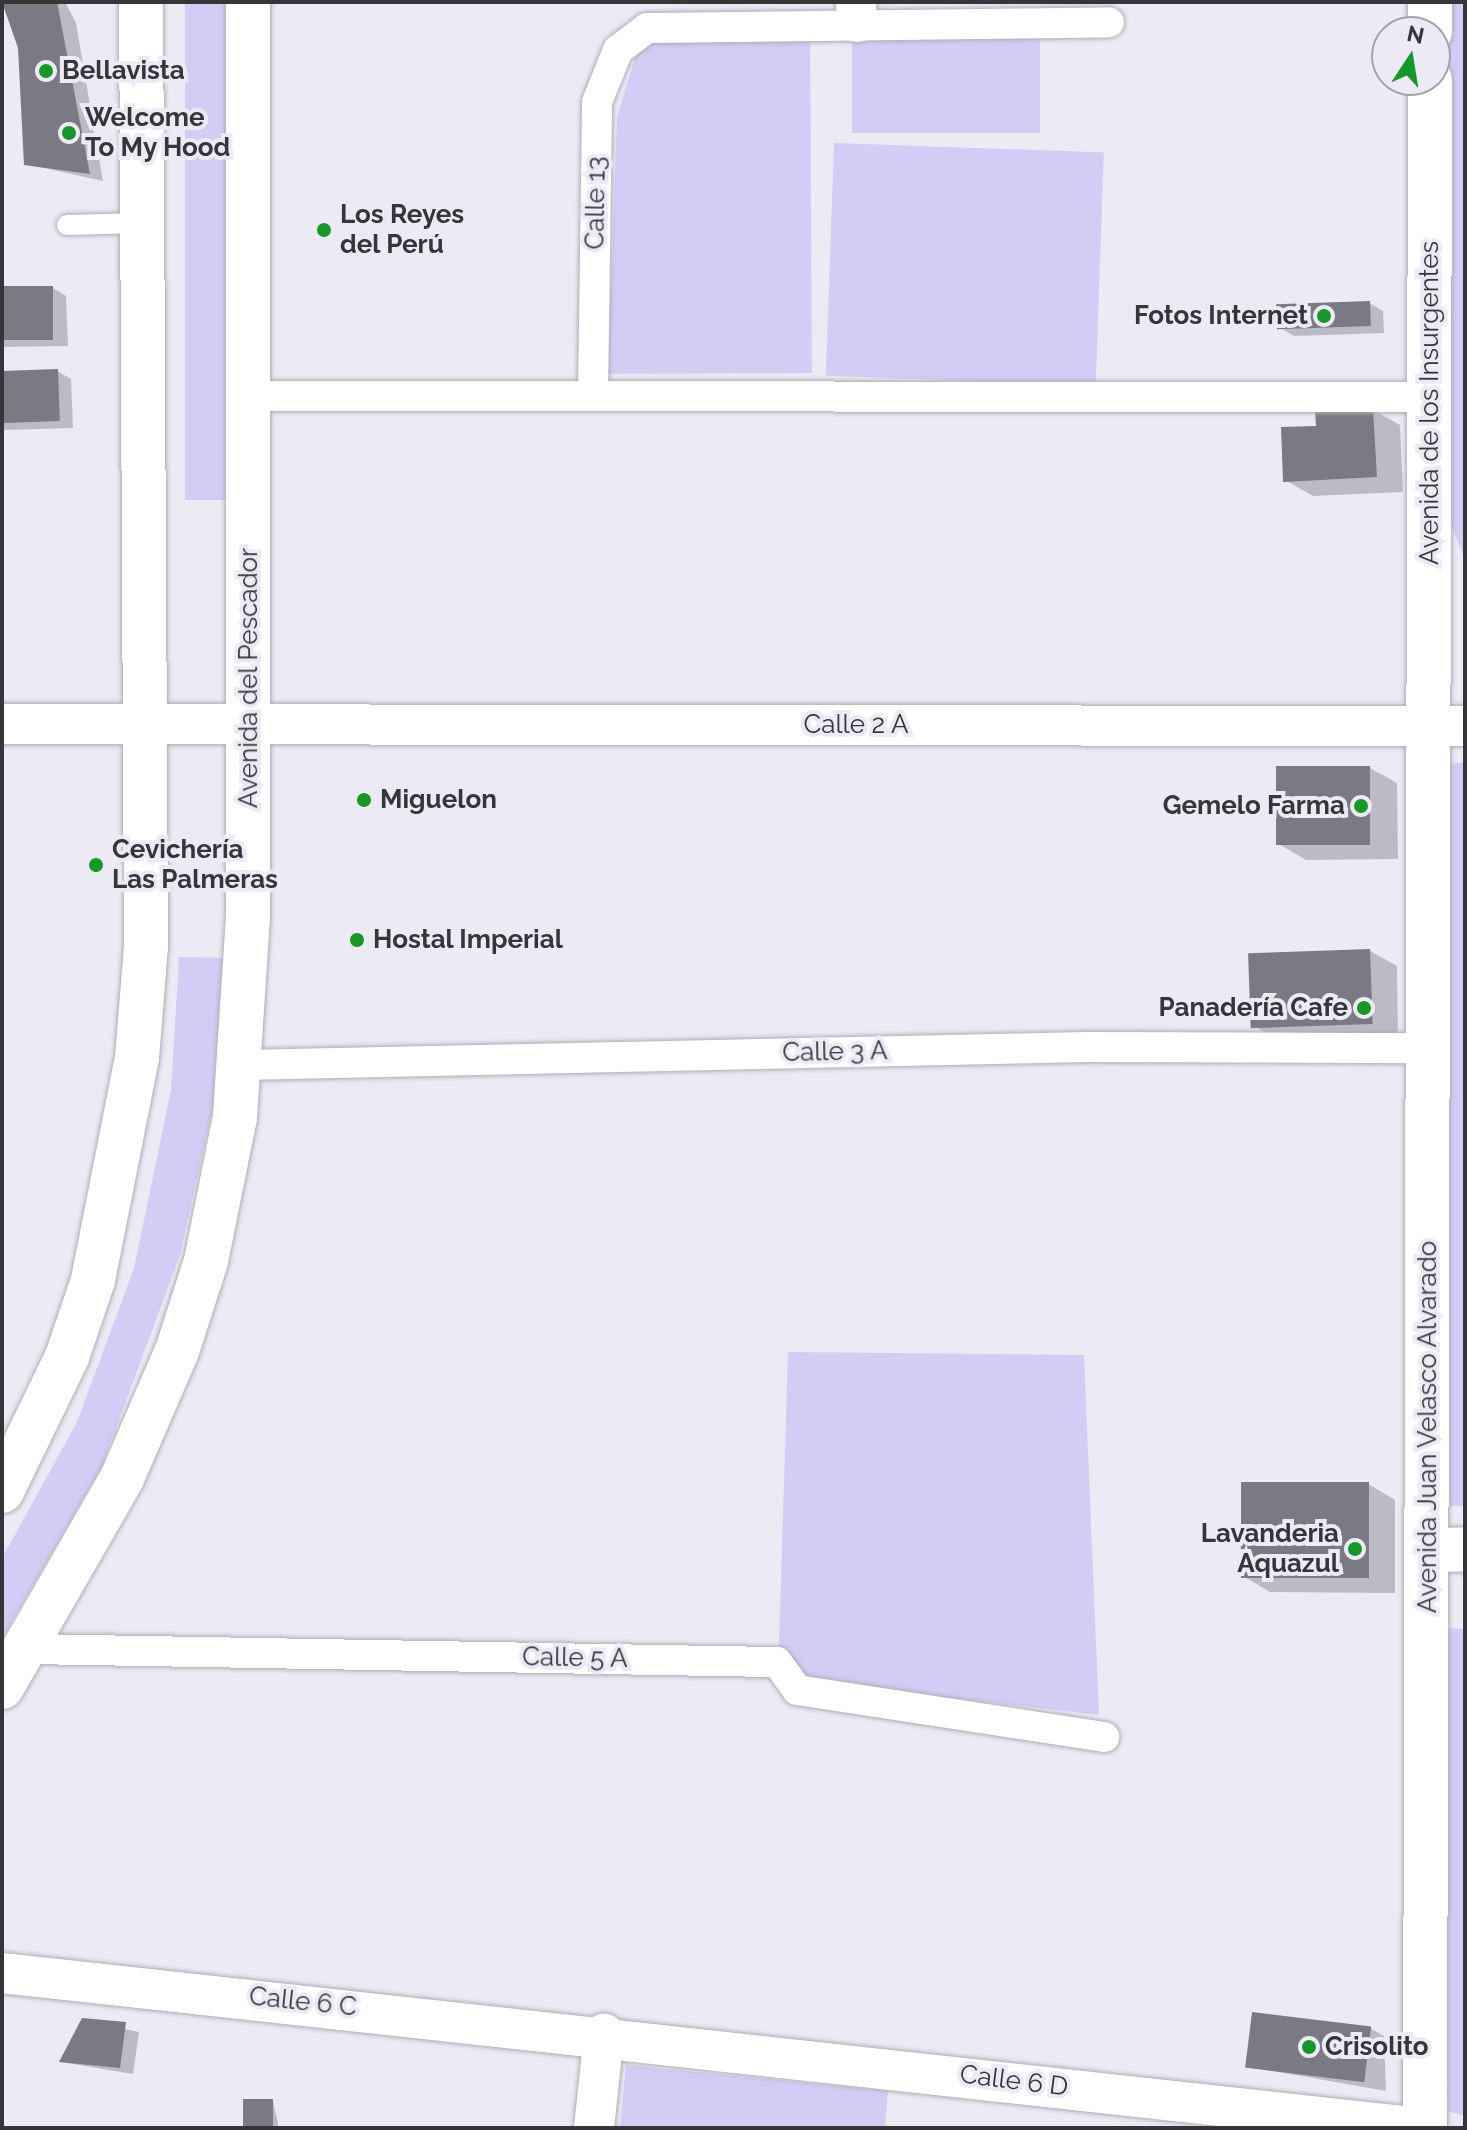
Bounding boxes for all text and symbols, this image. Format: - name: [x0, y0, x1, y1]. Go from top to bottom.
- north arrow: [1371, 16, 1451, 96]
- text: N: [1405, 20, 1426, 49]
- place label: Bellavista: [62, 55, 185, 87]
- marker: Bellavista: [37, 62, 55, 80]
- place label: Welcome To My Hood: [85, 102, 231, 164]
- marker: Welcome To My Hood: [60, 124, 78, 142]
- street label: Calle 13: [580, 156, 612, 250]
- place label: Los Reyes del Perú: [340, 199, 464, 260]
- marker: Los Reyes del Perú: [315, 221, 333, 239]
- street label: Avenida de los Insurgentes: [1414, 241, 1446, 565]
- place label: Fotos Internet: [1134, 300, 1308, 332]
- marker: Fotos Internet: [1315, 307, 1333, 325]
- street label: Avenida del Pescador: [233, 547, 265, 809]
- street label: Calle 2 A: [803, 709, 909, 741]
- place label: Miguelon: [380, 784, 497, 816]
- place label: Gemelo Farma: [1163, 790, 1345, 822]
- marker: Miguelon: [355, 791, 373, 809]
- marker: Gemelo Farma: [1352, 797, 1370, 815]
- place label: Cevichería Las Palmeras: [112, 834, 278, 896]
- marker: Cevichería Las Palmeras: [87, 856, 105, 874]
- place label: Hostal Imperial: [373, 924, 564, 956]
- marker: Hostal Imperial: [348, 931, 366, 949]
- place label: Panadería Cafe: [1159, 992, 1348, 1024]
- marker: Panadería Cafe: [1355, 999, 1373, 1017]
- street label: Calle 3 A: [782, 1035, 888, 1069]
- street label: Avenida Juan Velasco Alvarado: [1412, 1240, 1444, 1614]
- place label: Lavanderia Aquazul: [1201, 1518, 1339, 1580]
- marker: Lavanderia Aquazul: [1346, 1540, 1364, 1558]
- street label: Calle 5 A: [522, 1641, 628, 1675]
- street label: Calle 6 C: [248, 1981, 358, 2023]
- place label: Crisolito: [1325, 2031, 1429, 2063]
- marker: Crisolito: [1300, 2038, 1318, 2056]
- street label: Calle 6 D: [958, 2059, 1070, 2103]

